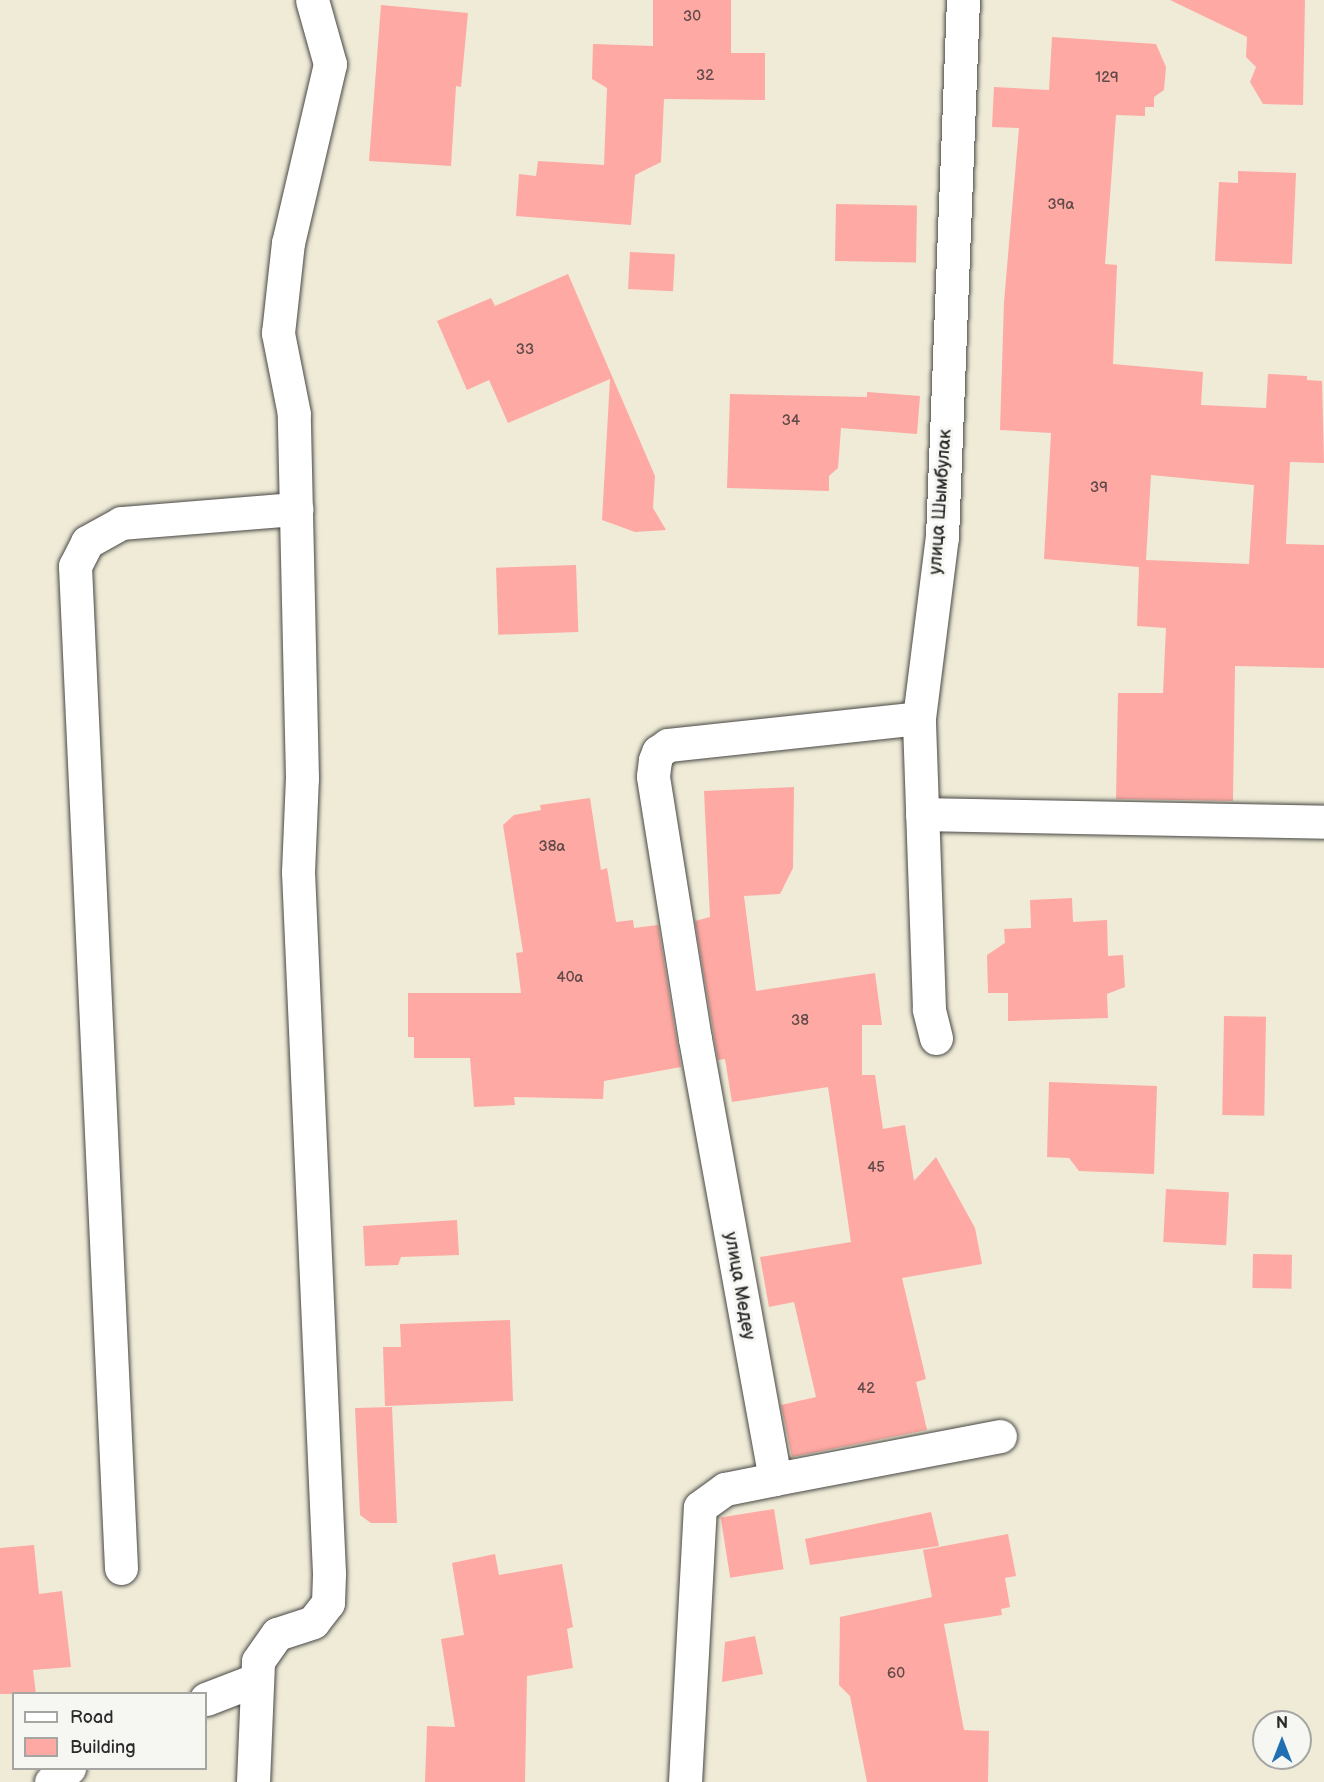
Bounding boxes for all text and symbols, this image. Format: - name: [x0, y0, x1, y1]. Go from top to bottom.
- house number: 30: [683, 8, 701, 26]
- house number: 32: [696, 67, 714, 85]
- house number: 129: [1095, 69, 1119, 87]
- house number: 39а: [1048, 196, 1074, 214]
- house number: 33: [516, 341, 534, 359]
- house number: 34: [782, 412, 800, 430]
- street label: улица Шымбулак: [925, 429, 957, 575]
- house number: 39: [1090, 479, 1108, 497]
- house number: 38а: [539, 838, 565, 856]
- house number: 40а: [557, 969, 583, 987]
- house number: 38: [791, 1012, 809, 1030]
- house number: 45: [867, 1159, 885, 1177]
- street label: улица Медеу: [719, 1230, 759, 1342]
- house number: 42: [857, 1380, 875, 1398]
- house number: 60: [887, 1665, 905, 1683]
- legend: [12, 1692, 207, 1770]
- text: Road: [70, 1707, 114, 1728]
- north arrow: [1252, 1710, 1312, 1770]
- text: N: [1276, 1714, 1288, 1733]
- text: Building: [70, 1737, 136, 1758]

